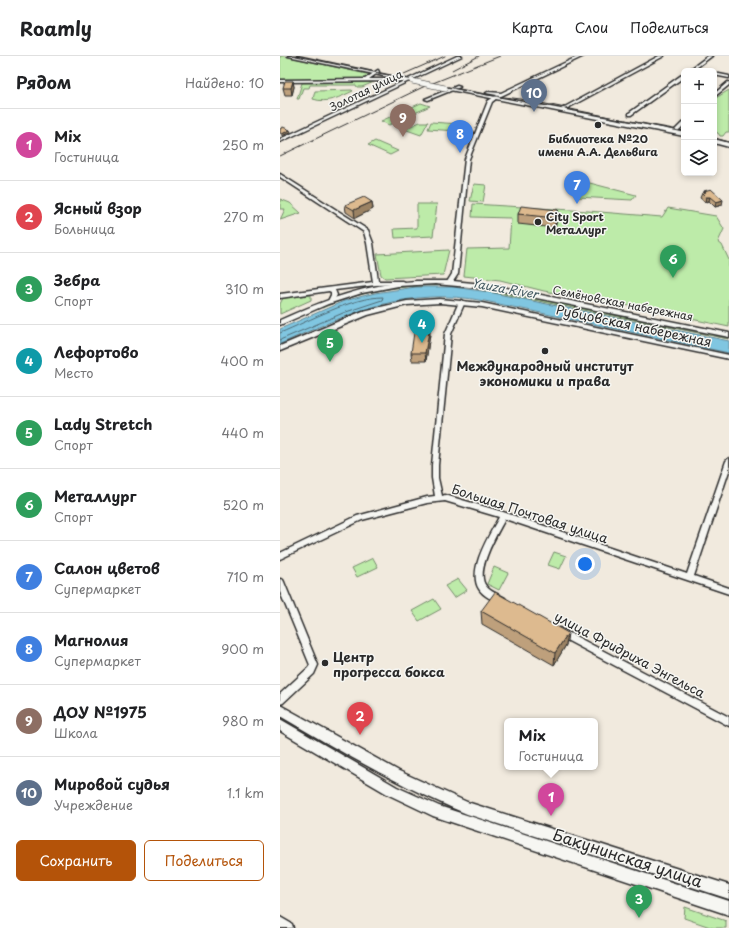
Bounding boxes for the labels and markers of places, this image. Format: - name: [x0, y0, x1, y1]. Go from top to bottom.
- pin: 10: [521, 79, 547, 112]
- pin: 9: [390, 104, 416, 137]
- pin: 8: [447, 120, 473, 153]
- marker: Библиотека №20 имени А.А. Дельвига: [593, 120, 603, 130]
- place label: Библиотека №20 имени А.А. Дельвига: [538, 130, 658, 160]
- pin: 7: [564, 171, 590, 204]
- place label: City Sport Металлург: [546, 208, 607, 238]
- marker: City Sport Металлург: [533, 217, 543, 227]
- pin: 6: [660, 245, 686, 278]
- pin: 4: [409, 310, 435, 343]
- pin: 5: [317, 329, 343, 362]
- marker: Международный институт экономики и права: [540, 346, 550, 356]
- place label: Международный институт экономики и права: [457, 356, 634, 390]
- place label: Центр прогресса бокса: [333, 647, 445, 681]
- marker: Центр прогресса бокса: [320, 658, 330, 668]
- pin: 2: [347, 702, 373, 735]
- pin: 1: [538, 783, 564, 816]
- pin: 3: [626, 885, 652, 918]

